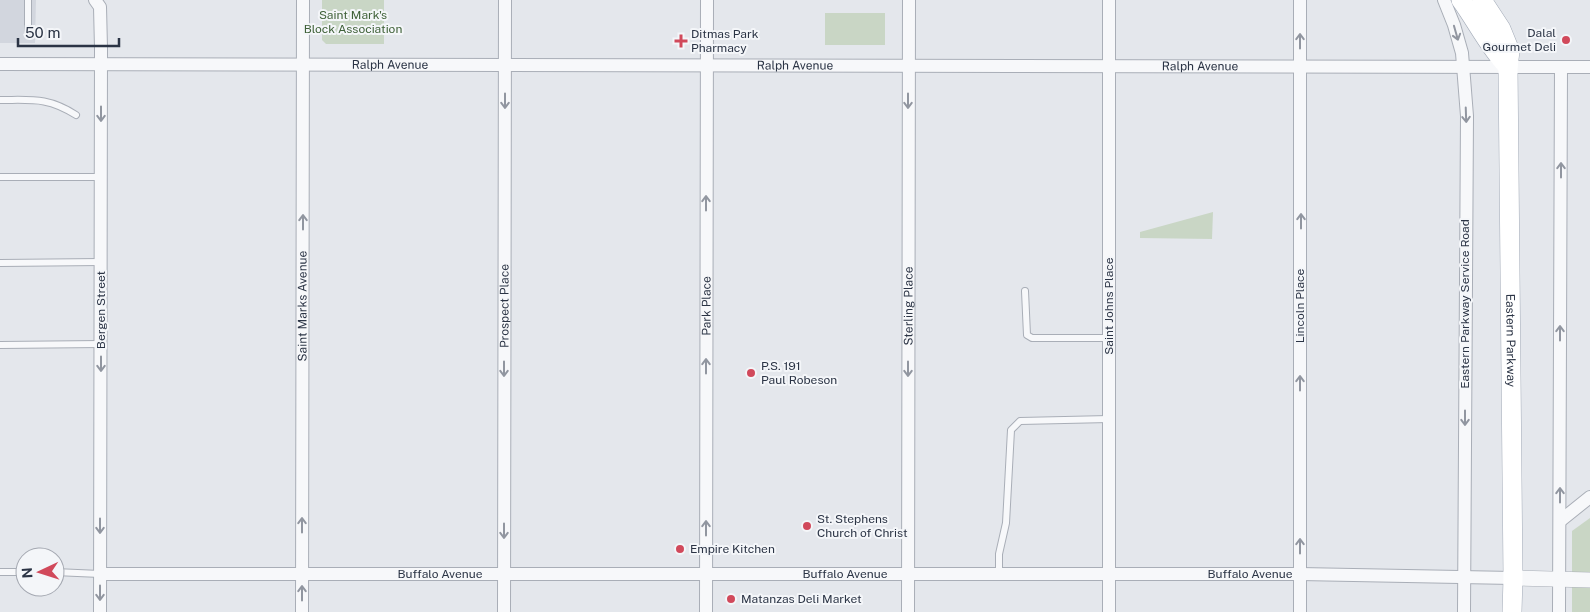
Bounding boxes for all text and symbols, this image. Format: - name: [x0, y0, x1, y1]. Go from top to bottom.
- park label: Saint Mark's Block Association: [304, 8, 402, 36]
- scale bar: [18, 15, 119, 47]
- text: 50 m: [25, 24, 60, 41]
- one-way arrow: [1452, 24, 1462, 40]
- place label: Dalal Gourmet Deli: [1483, 26, 1556, 54]
- place label: Ditmas Park Pharmacy: [691, 27, 759, 55]
- one-way arrow: [1295, 33, 1305, 50]
- marker: Dalal Gourmet Deli: [1560, 34, 1572, 46]
- marker: Ditmas Park Pharmacy: [675, 35, 687, 47]
- street label: Ralph Avenue: [352, 58, 428, 72]
- street label: Ralph Avenue: [757, 58, 833, 73]
- street label: Ralph Avenue: [1162, 59, 1238, 73]
- one-way arrow: [500, 92, 510, 109]
- one-way arrow: [903, 92, 913, 109]
- one-way arrow: [96, 105, 106, 121]
- one-way arrow: [1462, 107, 1471, 123]
- one-way arrow: [1556, 162, 1566, 178]
- one-way arrow: [702, 196, 711, 212]
- one-way arrow: [1296, 213, 1306, 230]
- one-way arrow: [298, 214, 308, 230]
- street label: Eastern Parkway Service Road: [1458, 219, 1472, 389]
- street label: Saint Marks Avenue: [295, 250, 310, 361]
- street label: Saint Johns Place: [1102, 257, 1116, 355]
- street label: Prospect Place: [497, 264, 512, 348]
- street label: Sterling Place: [901, 266, 916, 346]
- street label: Lincoln Place: [1293, 268, 1307, 343]
- street label: Bergen Street: [94, 270, 108, 349]
- street label: Park Place: [699, 276, 714, 336]
- street label: Eastern Parkway: [1503, 294, 1518, 388]
- one-way arrow: [1555, 325, 1565, 341]
- one-way arrow: [96, 355, 106, 371]
- one-way arrow: [701, 358, 711, 374]
- place label: P.S. 191 Paul Robeson: [761, 359, 837, 387]
- one-way arrow: [499, 360, 509, 376]
- one-way arrow: [903, 360, 913, 376]
- marker: P.S. 191 Paul Robeson: [745, 367, 757, 379]
- one-way arrow: [1295, 376, 1305, 392]
- one-way arrow: [1460, 410, 1470, 426]
- one-way arrow: [1555, 487, 1565, 504]
- place label: St. Stephens Church of Christ: [817, 512, 908, 540]
- one-way arrow: [297, 517, 307, 533]
- one-way arrow: [95, 518, 105, 534]
- marker: St. Stephens Church of Christ: [801, 520, 813, 532]
- one-way arrow: [701, 521, 711, 537]
- one-way arrow: [499, 522, 509, 539]
- one-way arrow: [1295, 538, 1305, 554]
- place label: Empire Kitchen: [690, 542, 775, 556]
- marker: Empire Kitchen: [674, 543, 686, 555]
- north arrow: [15, 547, 65, 597]
- text: N: [19, 567, 35, 579]
- street label: Buffalo Avenue: [397, 567, 483, 581]
- street label: Buffalo Avenue: [802, 567, 888, 581]
- street label: Buffalo Avenue: [1207, 567, 1293, 581]
- one-way arrow: [95, 584, 105, 601]
- one-way arrow: [297, 585, 307, 601]
- place label: Matanzas Deli Market: [741, 592, 862, 606]
- marker: Matanzas Deli Market: [725, 593, 737, 605]

